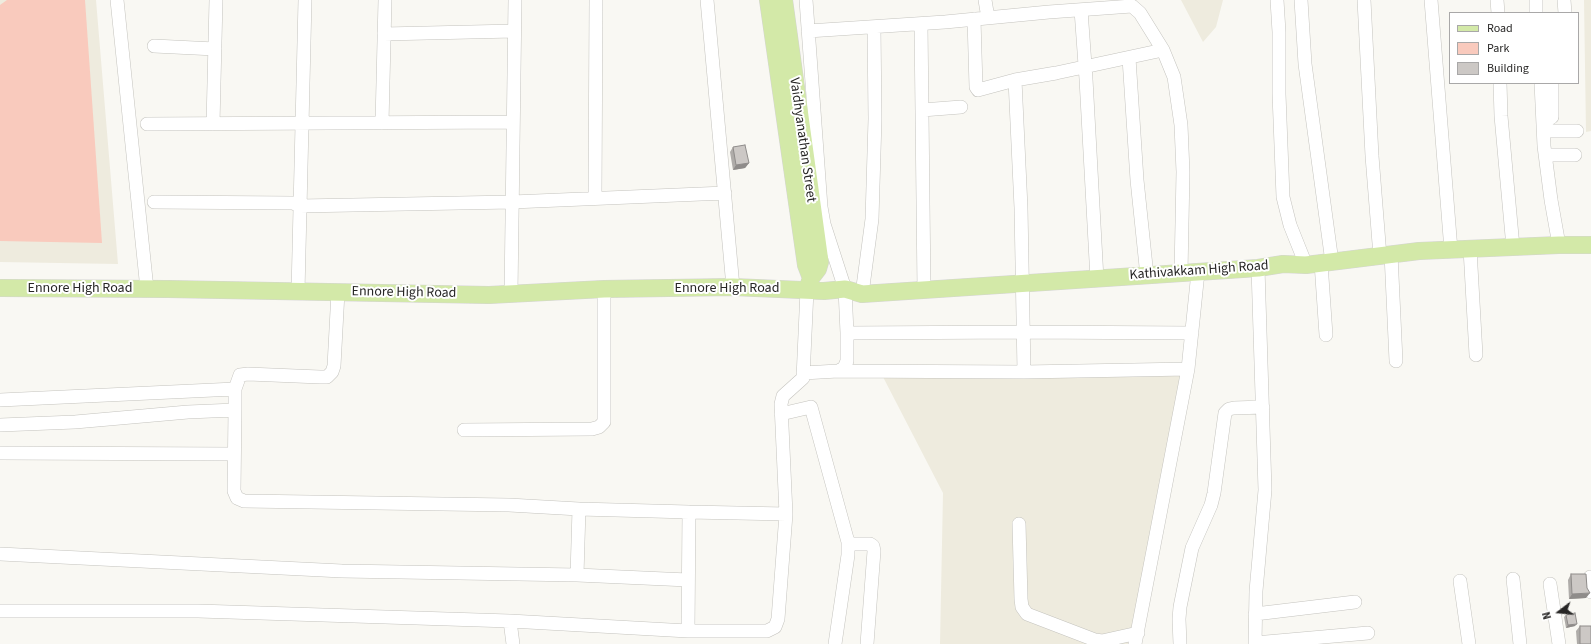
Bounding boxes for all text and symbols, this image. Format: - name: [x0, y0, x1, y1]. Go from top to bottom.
- legend: [1449, 12, 1579, 84]
- text: Road: [1487, 20, 1513, 37]
- text: Park: [1487, 40, 1509, 57]
- text: Building: [1487, 60, 1529, 77]
- street label: Vaidhyanathan Street: [785, 77, 819, 203]
- street label: Kathivakkam High Road: [1129, 258, 1269, 284]
- street label: Ennore High Road: [28, 281, 132, 297]
- street label: Ennore High Road: [675, 281, 779, 297]
- street label: Ennore High Road: [351, 284, 457, 302]
- north arrow: [1539, 592, 1579, 632]
- text: N: [1539, 610, 1555, 621]

